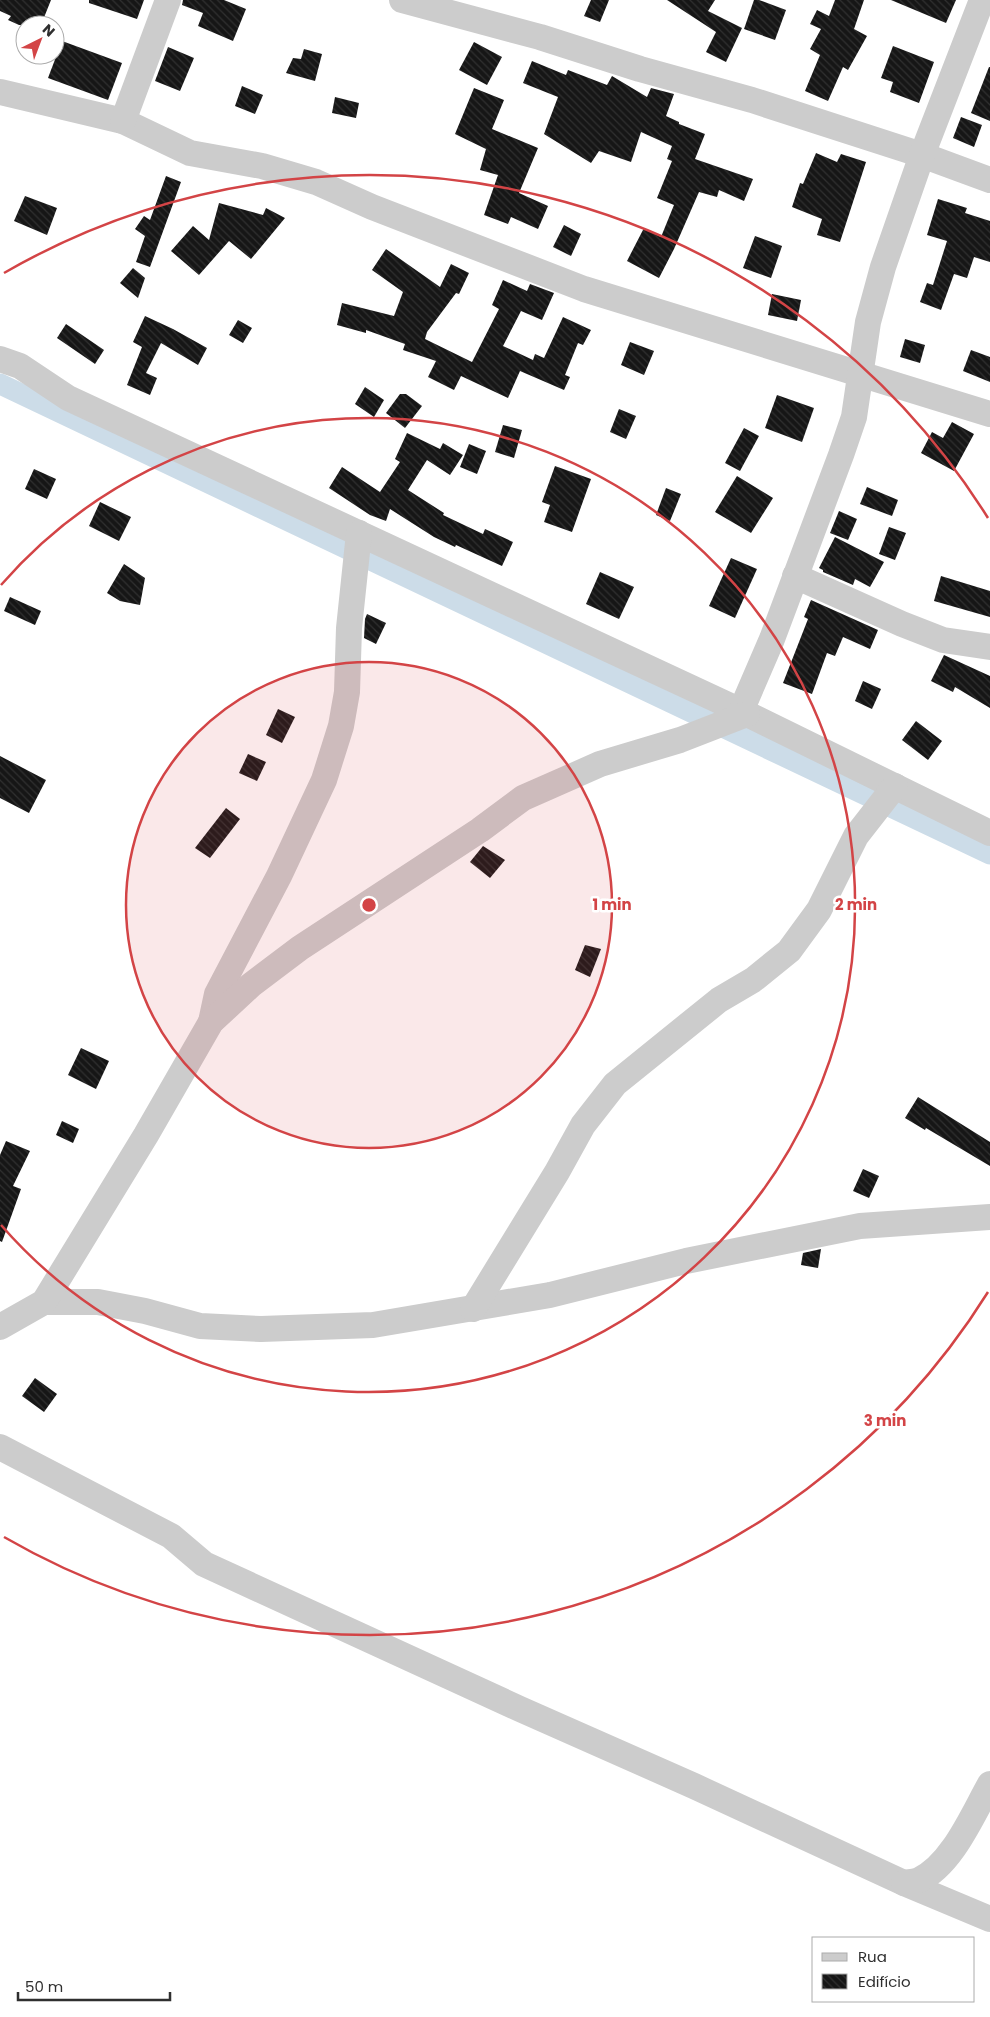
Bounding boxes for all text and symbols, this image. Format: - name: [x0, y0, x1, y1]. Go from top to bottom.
- north arrow: [15, 15, 65, 65]
- text: N: [38, 19, 59, 41]
- text: 1 min: [592, 894, 632, 915]
- text: 2 min: [835, 894, 877, 915]
- centre of rings: [360, 896, 378, 914]
- text: 3 min: [864, 1410, 906, 1431]
- legend: [812, 1937, 975, 2002]
- text: Rua: [858, 1946, 887, 1967]
- scale bar: [18, 1970, 170, 2002]
- text: Edifício: [858, 1971, 911, 1992]
- text: 50 m: [25, 1976, 63, 1997]

